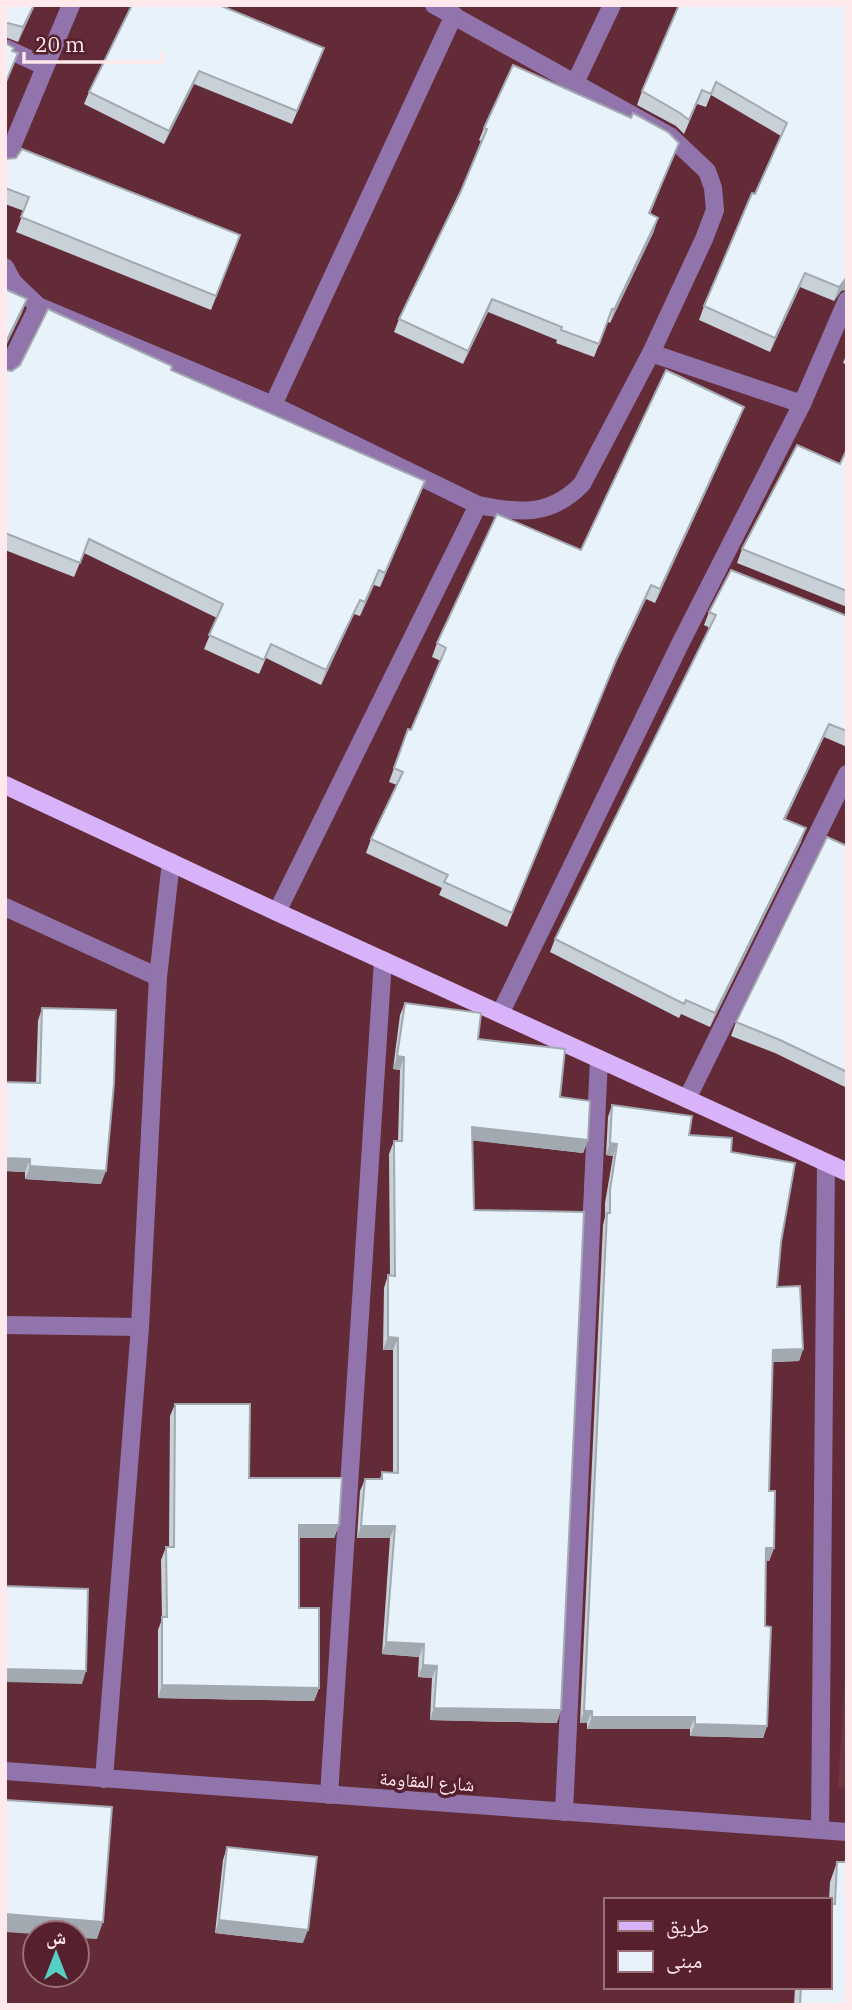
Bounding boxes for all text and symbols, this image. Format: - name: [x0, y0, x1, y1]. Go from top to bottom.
- scale bar: [24, 21, 163, 65]
- text: 20 m: [35, 30, 85, 58]
- street label: شارع المقاومة: [379, 1766, 475, 1796]
- legend: [604, 1898, 831, 1989]
- text: طريق: [666, 1911, 709, 1939]
- north arrow: [21, 1919, 91, 1989]
- text: ش: [46, 1925, 66, 1949]
- text: مبنى: [666, 1946, 702, 1974]

